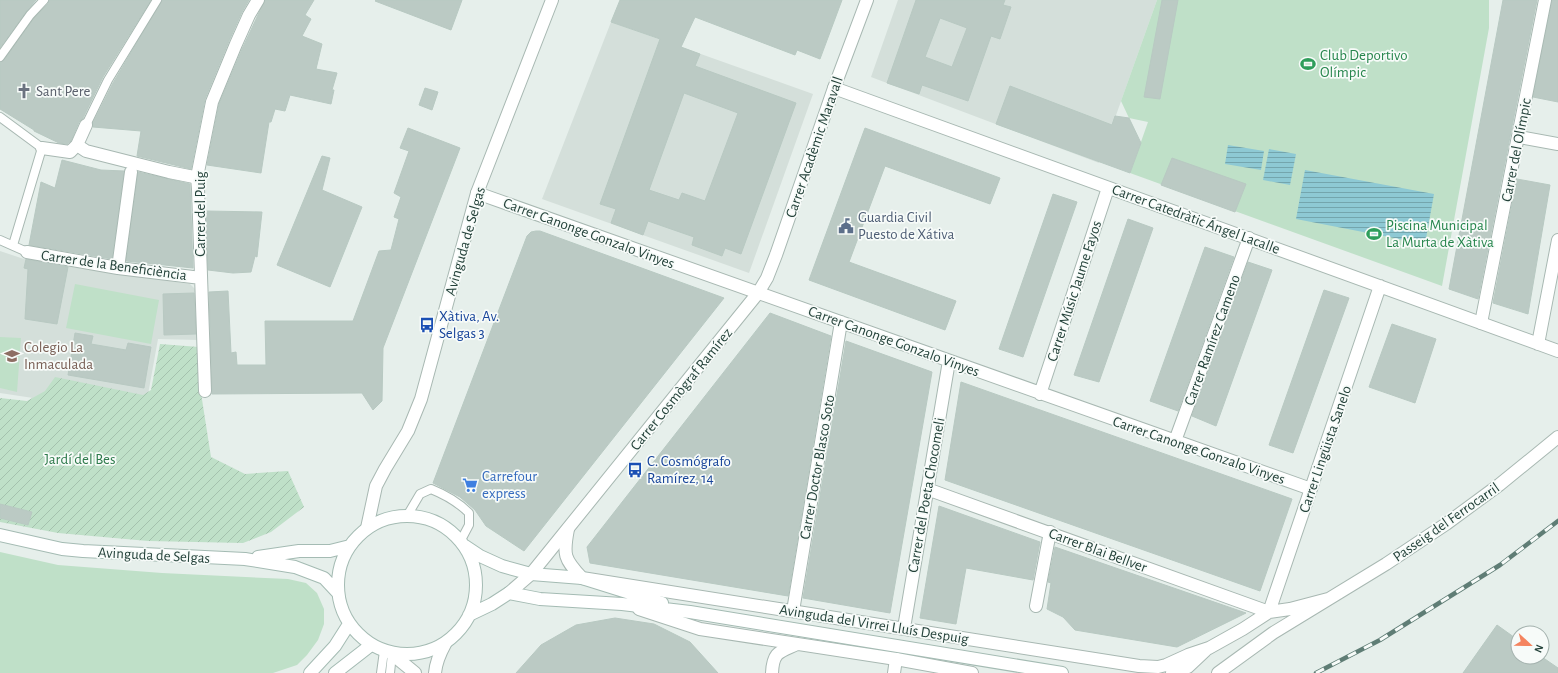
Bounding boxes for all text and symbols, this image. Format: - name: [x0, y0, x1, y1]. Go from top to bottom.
- place label: Club Deportivo Olímpic: [1320, 48, 1408, 80]
- sports icon: Club Deportivo Olímpic: [1299, 55, 1317, 73]
- street label: Carrer Acadèmic Maravall: [783, 75, 846, 220]
- church icon: Sant Pere: [15, 82, 33, 100]
- place label: Sant Pere: [36, 84, 90, 99]
- street label: Carrer del Olímpic: [1499, 97, 1534, 203]
- street label: Carrer del Puig: [193, 171, 208, 257]
- street label: Carrer Catedràtic Ángel Lacalle: [1110, 180, 1283, 257]
- street label: Avinguda de Selgas: [443, 185, 488, 297]
- street label: Carrer Canonge Gonzalo Vinyes: [501, 195, 676, 271]
- place label: Guardia Civil Puesto de Xátiva: [858, 210, 954, 242]
- public building icon: Guardia Civil Puesto de Xátiva: [837, 217, 855, 235]
- place label: Piscina Municipal La Murta de Xàtiva: [1386, 218, 1494, 250]
- street label: Carrer Músic Jaume Fayos: [1045, 219, 1104, 363]
- sports icon: Piscina Municipal La Murta de Xàtiva: [1365, 225, 1383, 243]
- street label: Carrer de la Beneficiència: [40, 248, 188, 283]
- street label: Carrer Ramírez Cameno: [1182, 273, 1243, 408]
- street label: Carrer Canonge Gonzalo Vinyes: [806, 303, 981, 379]
- place label: Xàtiva, Av. Selgas 3: [439, 309, 499, 341]
- bus stop icon: Xàtiva, Av. Selgas 3: [418, 316, 436, 334]
- street label: Carrer Cosmògraf Ramírez: [628, 325, 735, 453]
- place label: Colegio La Inmaculada: [24, 340, 93, 372]
- school or university icon: Colegio La Inmaculada: [3, 347, 21, 365]
- street label: Carrer Lingüista Sanelo: [1297, 384, 1354, 515]
- street label: Carrer Doctor Blasco Soto: [797, 394, 838, 540]
- street label: Carrer Canonge Gonzalo Vinyes: [1111, 414, 1287, 487]
- street label: Carrer del Poeta Chocomeli: [905, 416, 948, 574]
- park label: Jardí del Bes: [44, 452, 116, 467]
- place label: C. Cosmógrafo Ramírez, 14: [647, 454, 731, 486]
- bus stop icon: C. Cosmógrafo Ramírez, 14: [626, 461, 644, 479]
- place label: Carrefour express: [482, 469, 537, 501]
- supermarket icon: Carrefour express: [461, 476, 479, 494]
- street label: Passeig del Ferrocarril: [1390, 480, 1502, 565]
- street label: Carrer Blai Bellver: [1047, 526, 1149, 575]
- street label: Avinguda de Selgas: [97, 545, 210, 566]
- street label: Avinguda del Virrei Lluís Despuig: [778, 602, 970, 647]
- north arrow: [1510, 625, 1550, 665]
- text: N: [1532, 643, 1545, 654]

